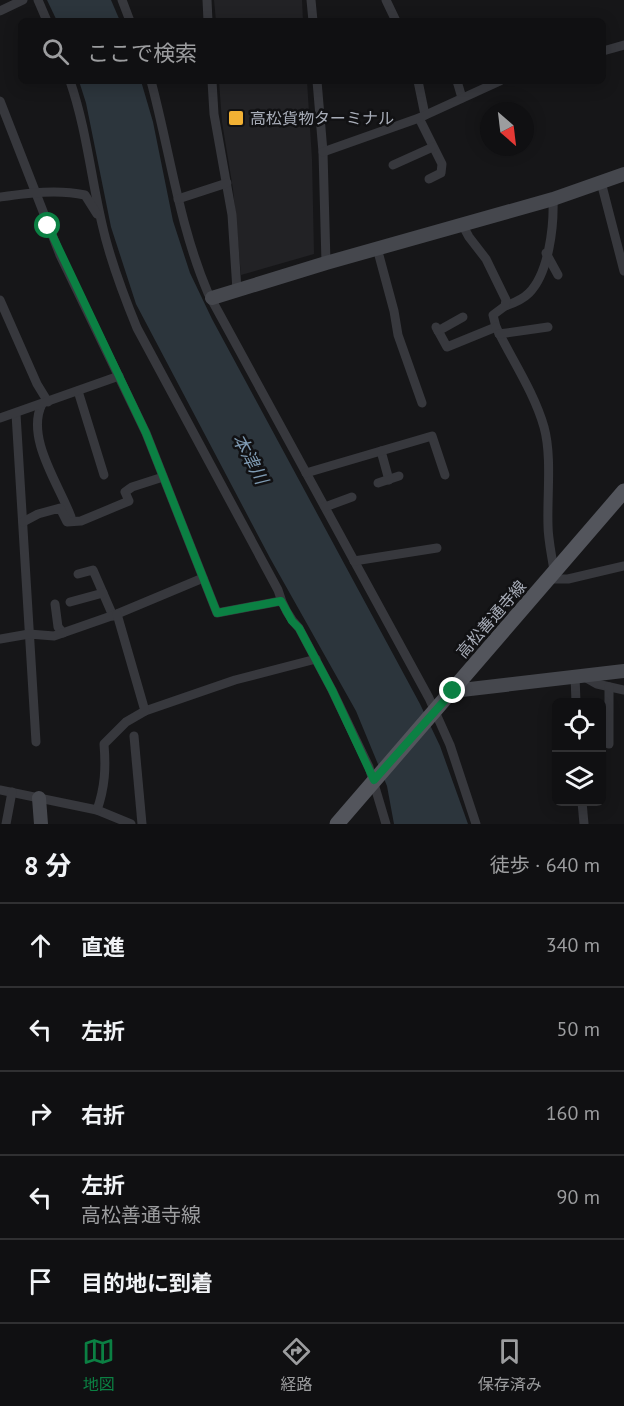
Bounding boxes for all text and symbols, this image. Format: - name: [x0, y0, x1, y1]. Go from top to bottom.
- search box: [18, 18, 606, 84]
- icon: search: [39, 35, 72, 68]
- text: ここで検索: [87, 39, 197, 67]
- north arrow: [480, 102, 534, 156]
- place label: 高松貨物ターミナル: [250, 108, 394, 128]
- marker: 高松貨物ターミナル: [227, 109, 245, 127]
- route start: [34, 212, 60, 238]
- water label: 本津川: [228, 430, 274, 490]
- street label: 高松善通寺線: [452, 576, 530, 662]
- route end: [439, 677, 465, 703]
- map controls: [552, 698, 606, 806]
- button: locate: [552, 698, 606, 752]
- button: layers: [552, 752, 606, 806]
- text: 8 分: [24, 849, 71, 882]
- text: 徒歩 · 640 m: [490, 852, 600, 878]
- icon: ahead: [24, 929, 57, 962]
- text: 340 m: [546, 932, 600, 958]
- text: 直進: [81, 933, 125, 961]
- icon: left: [24, 1013, 57, 1046]
- text: 50 m: [557, 1016, 600, 1042]
- text: 左折: [81, 1017, 125, 1045]
- icon: right: [24, 1097, 57, 1130]
- text: 160 m: [546, 1100, 600, 1126]
- text: 右折: [81, 1101, 125, 1129]
- text: 左折: [81, 1171, 125, 1199]
- icon: left: [24, 1181, 57, 1214]
- text: 90 m: [557, 1184, 600, 1210]
- text: 高松善通寺線: [81, 1202, 201, 1228]
- icon: arrive: [24, 1265, 57, 1298]
- text: 目的地に到着: [81, 1269, 213, 1297]
- tab: 地図: [82, 1335, 115, 1395]
- tab: 経路: [280, 1335, 313, 1395]
- tab: 保存済み: [478, 1335, 542, 1395]

